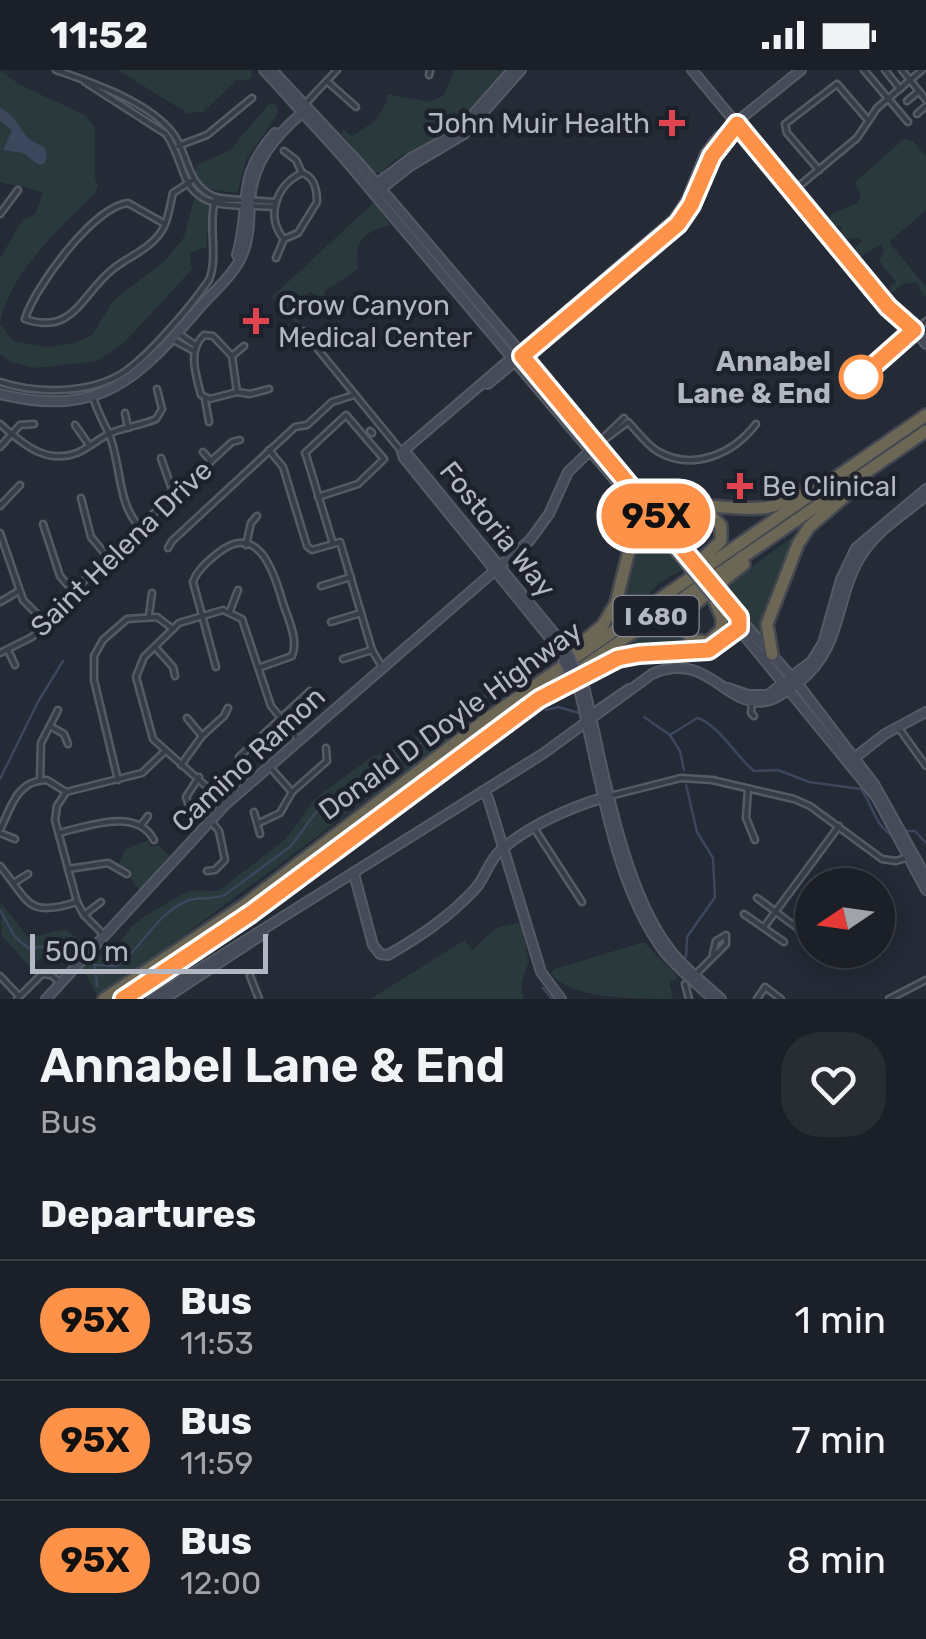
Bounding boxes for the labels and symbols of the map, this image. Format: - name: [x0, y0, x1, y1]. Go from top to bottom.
- place label: John Muir Health: [427, 107, 650, 140]
- marker: John Muir Health: [659, 110, 685, 136]
- place label: Crow Canyon Medical Center: [278, 289, 473, 354]
- marker: Crow Canyon Medical Center: [243, 308, 269, 334]
- place label: Annabel Lane & End: [677, 345, 831, 410]
- marker: Annabel Lane & End: [840, 356, 882, 398]
- street label: Saint Helena Drive: [24, 453, 219, 643]
- street label: Fostoria Way: [433, 455, 562, 604]
- place label: Be Clinical: [762, 470, 897, 503]
- marker: Be Clinical: [727, 473, 753, 499]
- line badge: 95X: [598, 484, 714, 548]
- road number: I 680: [614, 596, 698, 636]
- street label: Donald D Doyle Highway: [312, 614, 588, 827]
- street label: Camino Ramon: [165, 680, 332, 839]
- north arrow: [795, 868, 895, 968]
- scale bar: [30, 929, 268, 974]

